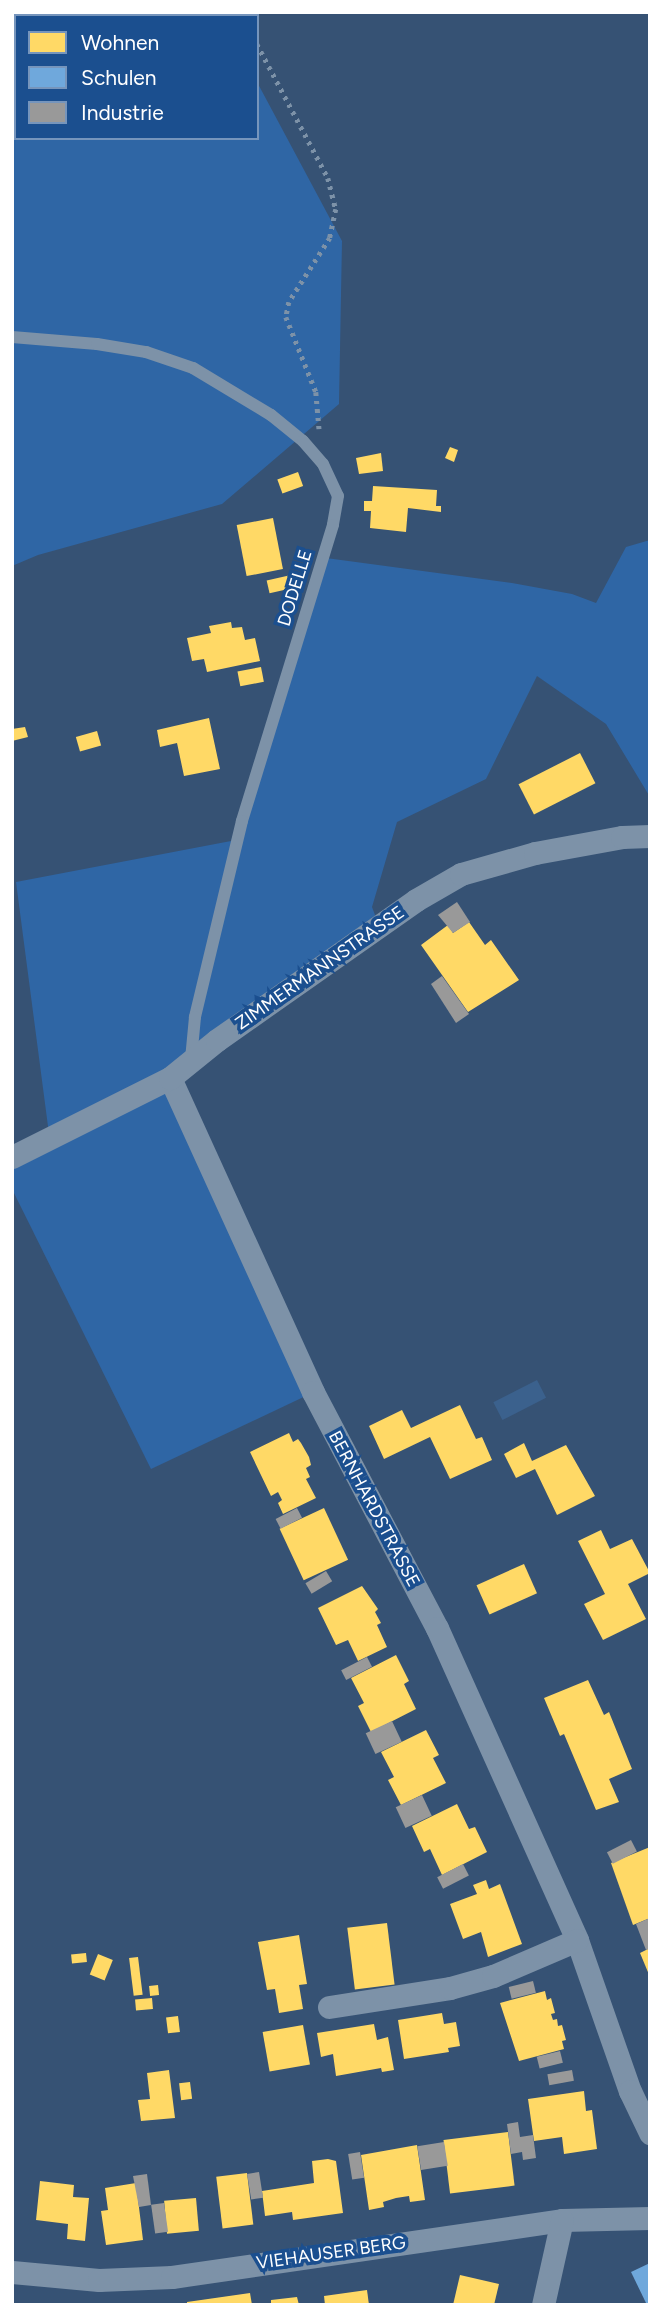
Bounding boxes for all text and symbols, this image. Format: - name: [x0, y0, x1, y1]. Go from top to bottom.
- legend: [14, 14, 259, 140]
- text: Wohnen: [81, 30, 159, 55]
- text: Schulen: [81, 65, 157, 90]
- text: Industrie: [81, 100, 164, 125]
- street label: DODELLE: [273, 547, 317, 629]
- street label: ZIMMERMANNSTRASSE: [231, 901, 409, 1035]
- street label: BERNHARDSTRASSE: [324, 1427, 424, 1591]
- street label: VIEHAUSER BERG: [255, 2232, 407, 2274]

